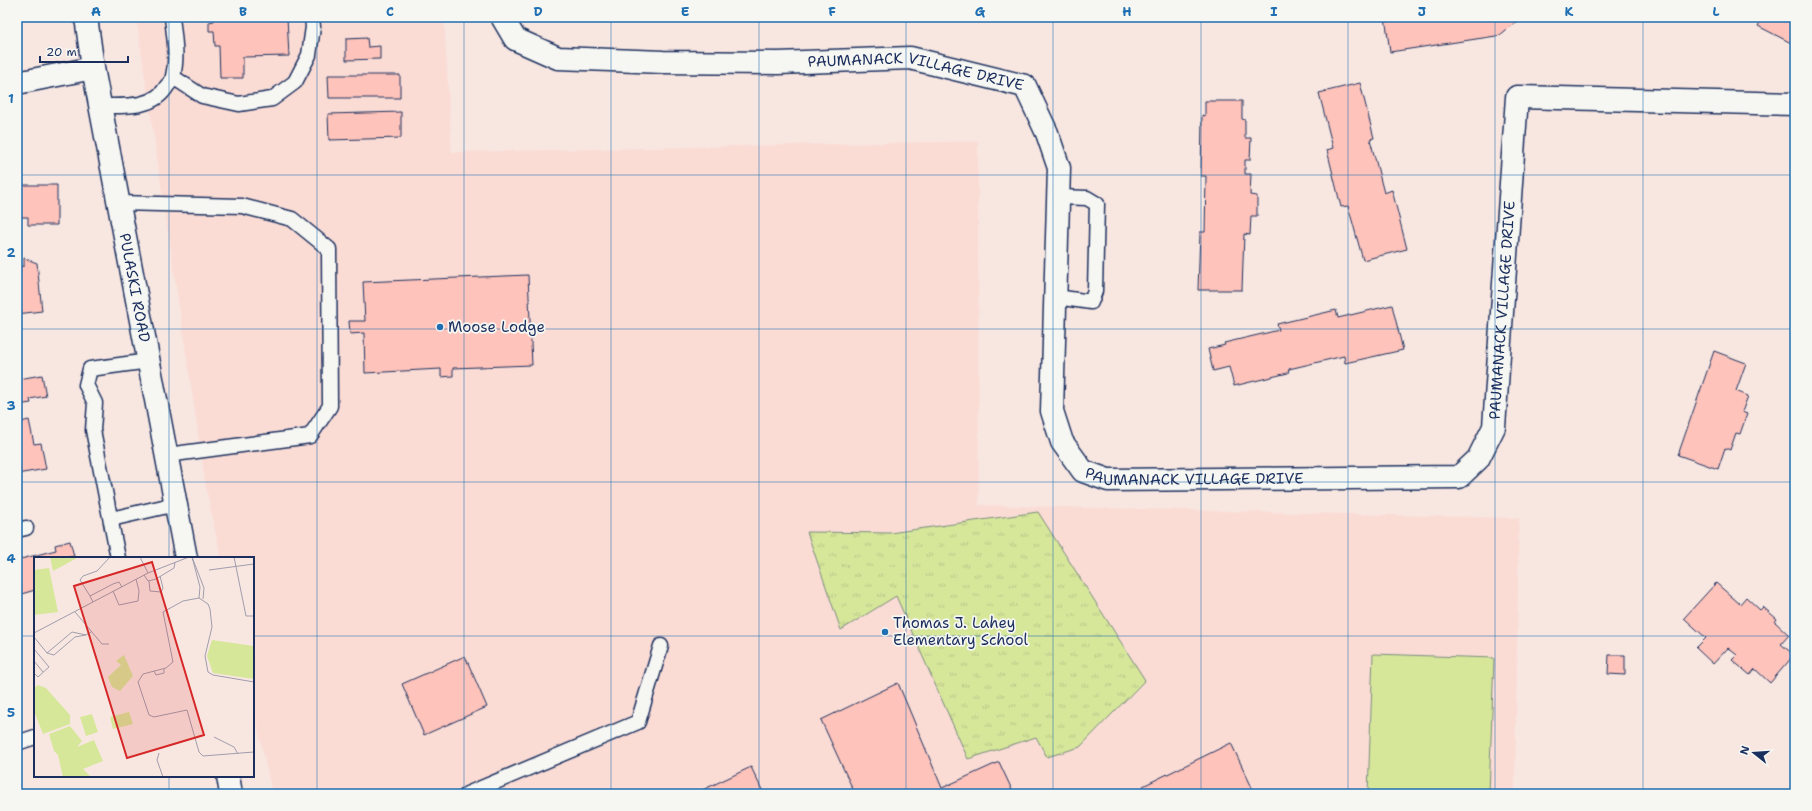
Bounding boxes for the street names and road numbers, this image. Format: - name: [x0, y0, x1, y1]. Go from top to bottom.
- street label: PAUMANACK VILLAGE DRIVE: [807, 48, 1026, 95]
- street label: PAUMANACK VILLAGE DRIVE: [1485, 200, 1520, 420]
- street label: PULASKI ROAD: [115, 231, 155, 344]
- street label: PAUMANACK VILLAGE DRIVE: [1082, 463, 1304, 490]

